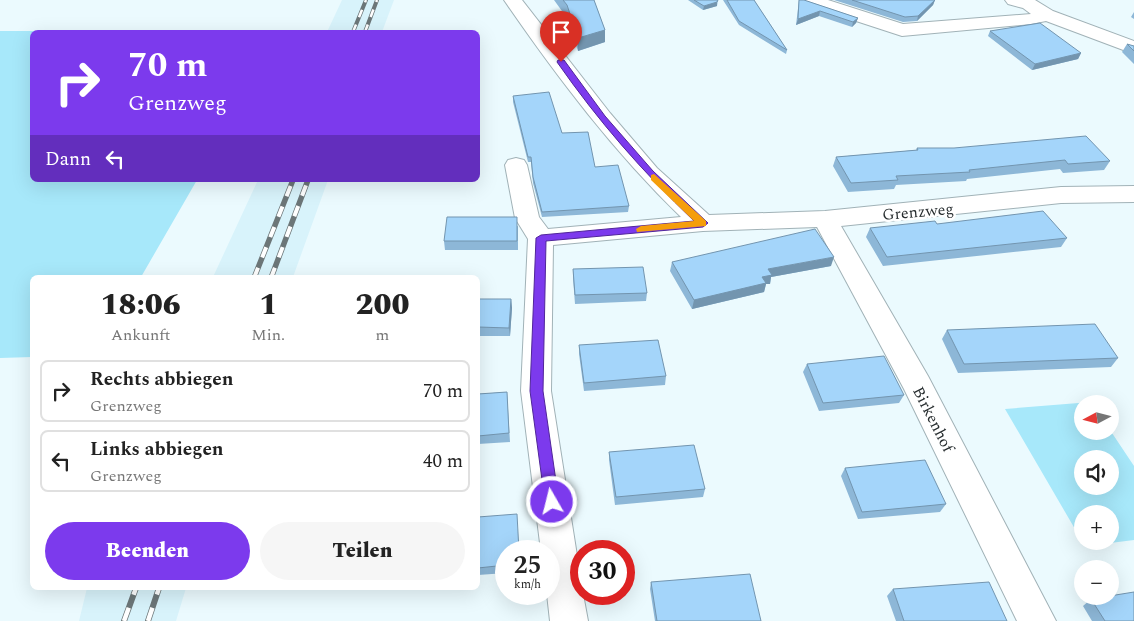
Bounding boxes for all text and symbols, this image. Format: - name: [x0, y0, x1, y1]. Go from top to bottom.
- pin: [540, 11, 582, 62]
- icon: arrive: [547, 18, 575, 46]
- text: 70 m: [128, 39, 208, 92]
- icon: right: [45, 50, 110, 115]
- text: Grenzweg: [128, 87, 227, 120]
- text: Dann: [45, 145, 91, 174]
- icon: left: [101, 145, 129, 173]
- street label: Grenzweg: [881, 197, 955, 227]
- text: 18:06: [100, 282, 181, 328]
- text: 1: [259, 282, 277, 328]
- text: 200: [355, 282, 409, 328]
- text: Ankunft: [111, 323, 170, 347]
- text: Min.: [251, 323, 285, 347]
- text: m: [376, 323, 389, 347]
- text: Rechts abbiegen: [90, 365, 234, 394]
- icon: right: [47, 377, 75, 405]
- text: 70 m: [423, 377, 463, 406]
- street label: Birkenhof: [906, 382, 961, 458]
- text: Grenzweg: [90, 394, 162, 418]
- north arrow: [1074, 395, 1119, 440]
- map controls: [1074, 395, 1119, 605]
- text: Links abbiegen: [90, 435, 224, 464]
- icon: left: [47, 447, 75, 475]
- text: 40 m: [423, 447, 463, 476]
- button: sound: [1074, 450, 1119, 495]
- text: Grenzweg: [90, 464, 162, 488]
- position arrow: [525, 475, 577, 527]
- button: +: [1074, 505, 1119, 550]
- button: Beenden: [45, 522, 250, 580]
- button: Teilen: [260, 522, 465, 580]
- speed limit sign: 30: [570, 540, 635, 605]
- text: 25: [513, 547, 542, 585]
- button: −: [1074, 560, 1119, 605]
- text: km/h: [514, 575, 541, 594]

